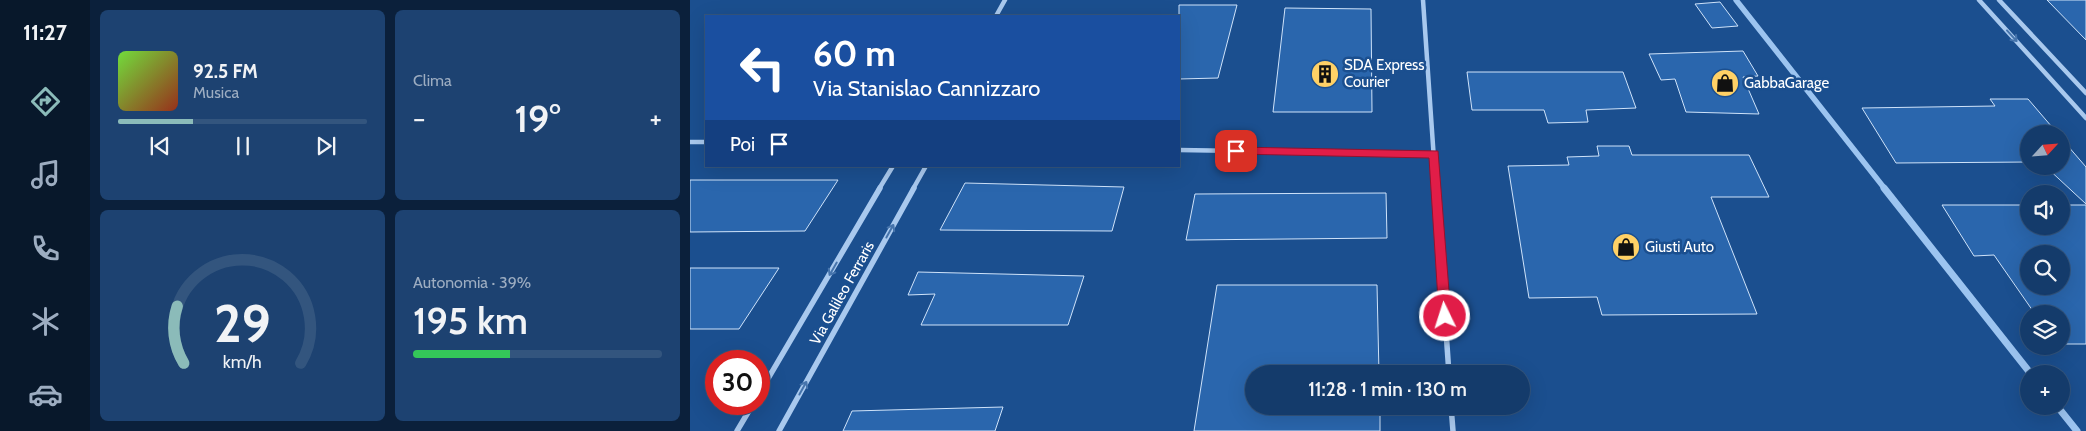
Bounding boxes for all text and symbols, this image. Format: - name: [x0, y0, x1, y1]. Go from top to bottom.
- text: 11:27: [23, 19, 67, 46]
- one-way arrow: [2006, 30, 2018, 43]
- text: 60 m: [813, 32, 896, 75]
- icon: left: [730, 35, 795, 100]
- place label: SDA Express Courier: [1344, 56, 1425, 91]
- building icon: SDA Express Courier: [1310, 59, 1340, 89]
- text: 92.5 FM: [193, 60, 258, 83]
- shop icon: GabbaGarage: [1710, 68, 1740, 98]
- text: Clima: [413, 71, 452, 90]
- place label: GabbaGarage: [1744, 74, 1829, 92]
- text: Via Stanislao Cannizzaro: [813, 75, 1040, 102]
- text: Musica: [193, 83, 239, 102]
- icon: directions: [28, 84, 63, 119]
- text: 19°: [515, 95, 560, 142]
- text: −: [413, 101, 425, 135]
- text: +: [650, 101, 662, 135]
- north arrow: [2020, 125, 2070, 175]
- map controls: [2020, 125, 2070, 415]
- icon: arrive: [765, 130, 793, 158]
- pin: [1215, 130, 1257, 172]
- icon: previous: [146, 132, 174, 160]
- icon: pause: [229, 132, 257, 160]
- icon: next: [312, 132, 340, 160]
- text: Poi: [730, 133, 755, 156]
- icon: arrive: [1222, 137, 1250, 165]
- icon: music: [28, 157, 63, 192]
- button: sound: [2020, 185, 2070, 235]
- one-way arrow: [886, 224, 896, 239]
- icon: phone: [28, 231, 63, 266]
- shop icon: Giusti Auto: [1611, 232, 1641, 262]
- street label: Via Galileo Ferraris: [806, 238, 878, 348]
- place label: Giusti Auto: [1645, 238, 1714, 256]
- button: search: [2020, 245, 2070, 295]
- one-way arrow: [827, 261, 837, 275]
- text: Autonomia · 39%: [413, 273, 531, 292]
- position arrow: [1418, 289, 1470, 341]
- text: 29: [214, 292, 271, 355]
- text: 195 km: [413, 297, 528, 344]
- icon: climate: [28, 304, 63, 339]
- button: layers: [2020, 305, 2070, 355]
- speed limit sign: 30: [705, 350, 770, 415]
- text: km/h: [223, 351, 262, 372]
- button: +: [2020, 365, 2070, 415]
- icon: car: [28, 377, 63, 412]
- text: 11:28 · 1 min · 130 m: [1308, 378, 1467, 401]
- one-way arrow: [798, 381, 808, 396]

